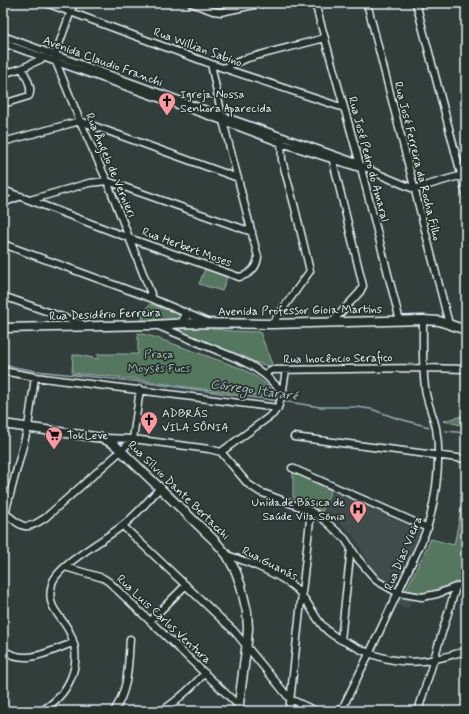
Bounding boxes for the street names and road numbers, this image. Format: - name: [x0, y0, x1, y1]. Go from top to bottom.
- street label: Rua Willian Sabino: [151, 24, 244, 71]
- street label: Avenida Claudio Franchi: [40, 33, 165, 91]
- street label: Rua José Ferreira da Rocha Filho: [389, 80, 445, 243]
- street label: Rua José Pedro do Amaral: [344, 95, 392, 224]
- street label: Rua Ângelo de Vernieri: [80, 111, 139, 221]
- street label: Rua Herbert Moses: [139, 224, 234, 272]
- street label: Avenida Professor Gioia Martins: [218, 302, 382, 320]
- street label: Rua Desidério Ferreira: [49, 305, 161, 325]
- street label: Rua Inocêncio Serafico: [283, 350, 393, 368]
- street label: Rua Sílvio Dante Bertacchi: [124, 438, 233, 544]
- street label: Rua Dias Vieira: [381, 514, 427, 593]
- street label: Rua Guanás: [239, 543, 301, 585]
- street label: Rua Luis Carlos Ventura: [112, 572, 214, 668]

